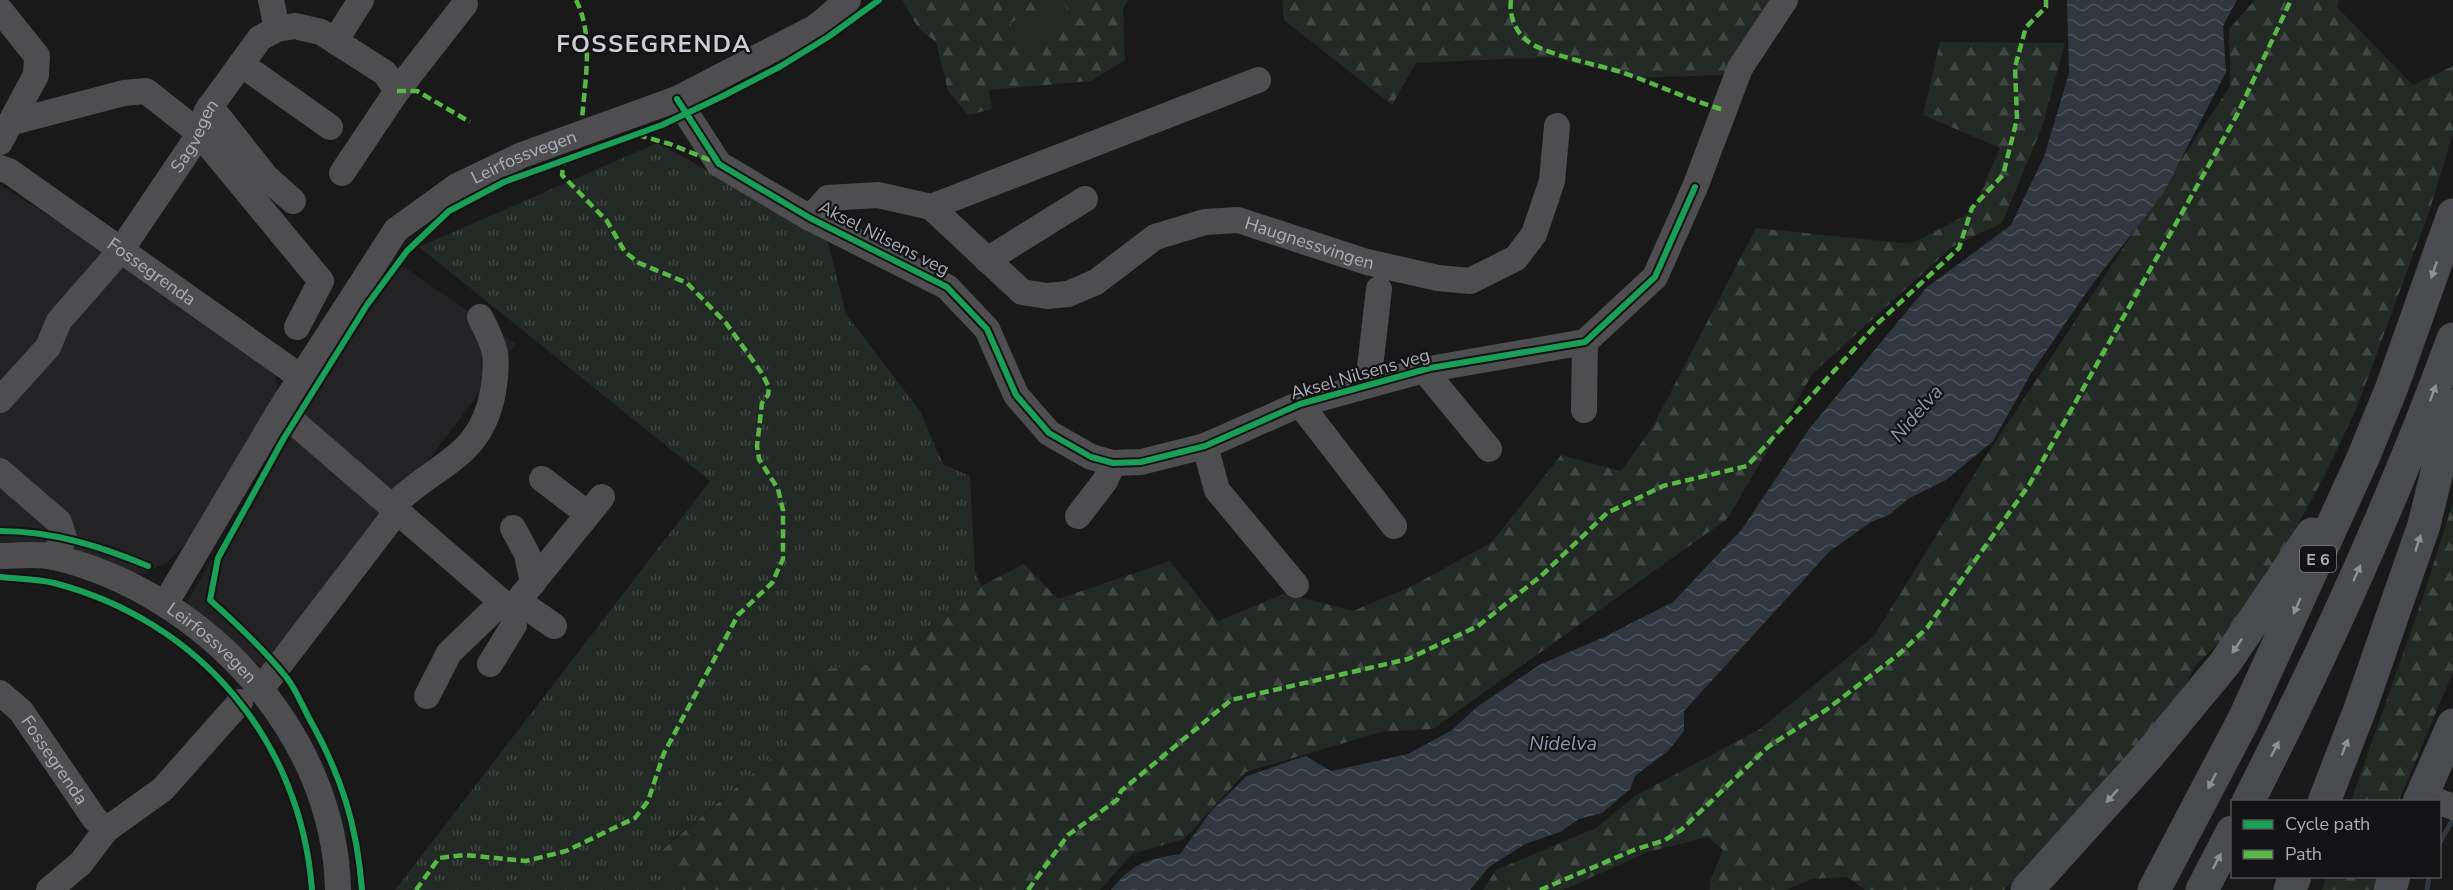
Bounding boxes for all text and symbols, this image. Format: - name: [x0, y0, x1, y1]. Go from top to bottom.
- district label: FOSSEGRENDA: [556, 28, 752, 60]
- street label: Sagvegen: [165, 94, 224, 177]
- street label: Leirfossvegen: [467, 124, 580, 190]
- street label: Aksel Nilsens veg: [814, 195, 954, 281]
- street label: Haugnessvingen: [1242, 211, 1376, 275]
- street label: Fossegrenda: [102, 232, 201, 311]
- one-way arrow: [2428, 261, 2438, 279]
- street label: Aksel Nilsens veg: [1288, 343, 1432, 405]
- water label: Nidelva: [1884, 379, 1949, 448]
- one-way arrow: [2429, 384, 2438, 402]
- one-way arrow: [2413, 534, 2423, 552]
- road number: E 6: [2300, 546, 2336, 572]
- one-way arrow: [2352, 563, 2362, 581]
- street label: Leirfossvegen: [162, 597, 262, 688]
- one-way arrow: [2291, 597, 2301, 615]
- one-way arrow: [2231, 637, 2243, 653]
- street label: Fossegrenda: [15, 711, 93, 809]
- water label: Nidelva: [1529, 730, 1597, 757]
- one-way arrow: [2341, 738, 2351, 756]
- one-way arrow: [2270, 741, 2280, 758]
- one-way arrow: [2207, 773, 2216, 790]
- one-way arrow: [2106, 788, 2120, 802]
- legend: [2231, 800, 2441, 878]
- text: Cycle path: [2285, 812, 2370, 836]
- text: Path: [2285, 842, 2322, 866]
- one-way arrow: [2212, 852, 2222, 869]

